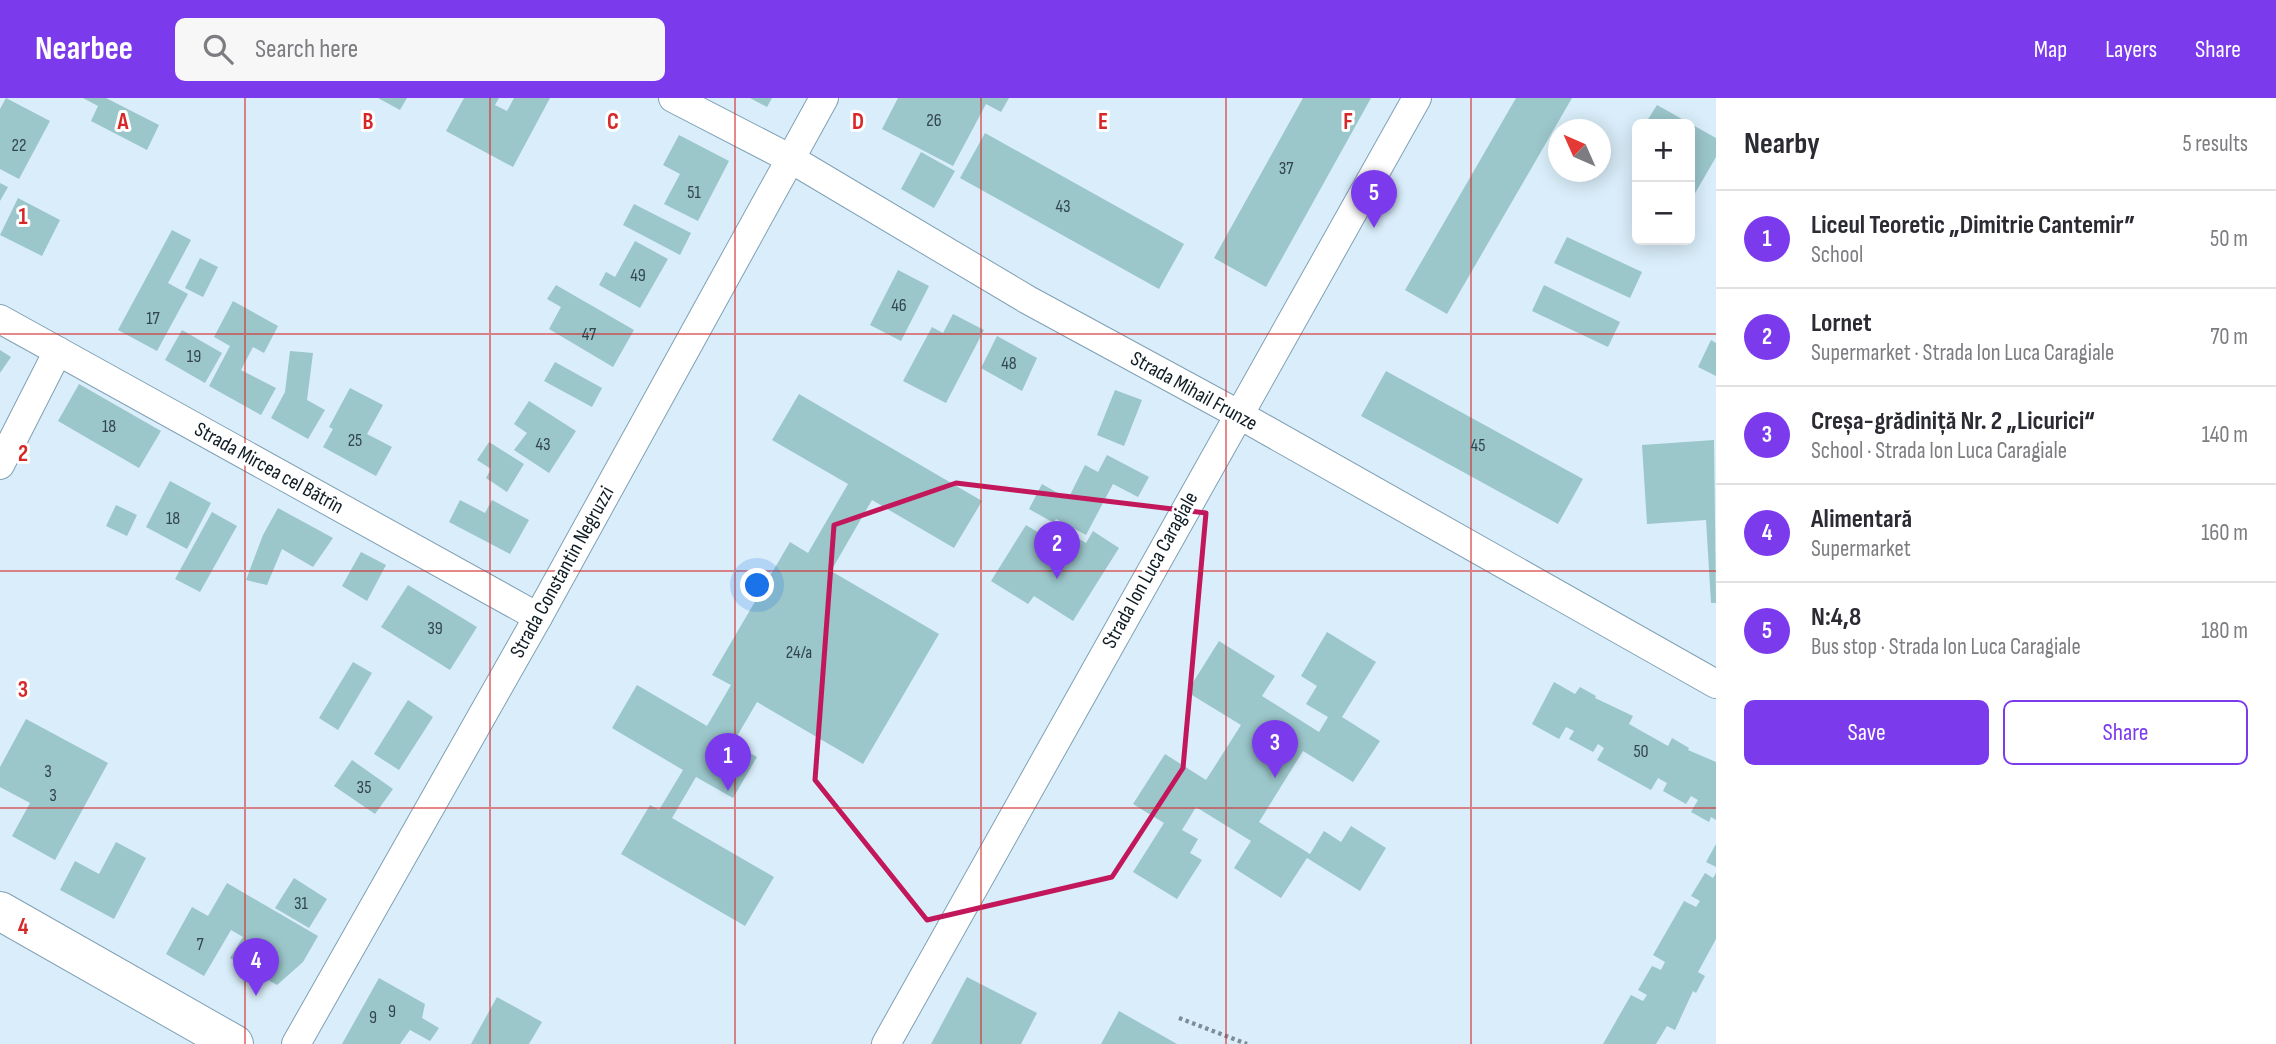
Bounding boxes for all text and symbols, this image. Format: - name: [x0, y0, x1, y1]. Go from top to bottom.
- search box: [175, 18, 665, 81]
- text: Nearbee: [35, 29, 133, 69]
- icon: search: [199, 30, 237, 68]
- text: Search here: [255, 34, 358, 65]
- text: Map: [2034, 35, 2067, 64]
- text: Layers: [2105, 35, 2157, 64]
- text: Share: [2195, 35, 2241, 64]
- text: A: [117, 108, 130, 136]
- text: B: [363, 108, 374, 136]
- text: C: [607, 108, 619, 136]
- text: D: [852, 108, 864, 136]
- text: E: [1098, 108, 1108, 136]
- text: F: [1343, 108, 1353, 136]
- house number: 26: [926, 110, 942, 131]
- north arrow: [1548, 119, 1611, 182]
- map controls: [1632, 119, 1695, 245]
- button: +: [1632, 119, 1695, 182]
- text: Nearby: [1744, 126, 1820, 162]
- text: 5 results: [2182, 130, 2248, 158]
- house number: 22: [12, 135, 26, 156]
- house number: 37: [1279, 158, 1294, 179]
- pin: 5: [1351, 170, 1397, 228]
- house number: 51: [687, 182, 701, 203]
- button: −: [1632, 182, 1695, 245]
- house number: 43: [1055, 196, 1071, 217]
- text: 1: [18, 203, 28, 231]
- text: Liceul Teoretic „Dimitrie Cantemir”: [1811, 210, 2135, 241]
- text: 1: [1762, 225, 1772, 253]
- text: 50 m: [2210, 225, 2248, 253]
- text: School: [1811, 241, 1863, 269]
- house number: 49: [630, 265, 646, 286]
- house number: 46: [891, 295, 907, 316]
- house number: 17: [146, 308, 161, 329]
- text: Lornet: [1811, 308, 1872, 339]
- text: 2: [1762, 323, 1772, 351]
- text: 70 m: [2210, 323, 2248, 351]
- house number: 47: [582, 324, 597, 345]
- text: Supermarket · Strada Ion Luca Caragiale: [1811, 339, 2114, 367]
- house number: 19: [187, 346, 201, 367]
- street label: Strada Mihail Frunze: [1126, 346, 1262, 436]
- house number: 48: [1001, 353, 1017, 374]
- text: Creșa-grădiniță Nr. 2 „Licurici“: [1811, 406, 2095, 437]
- house number: 18: [102, 416, 116, 437]
- street label: Strada Mircea cel Bătrîn: [190, 417, 348, 519]
- text: 3: [1762, 421, 1772, 449]
- text: 140 m: [2202, 421, 2248, 449]
- house number: 25: [348, 430, 362, 451]
- house number: 43: [535, 434, 551, 455]
- house number: 45: [1471, 435, 1485, 456]
- text: School · Strada Ion Luca Caragiale: [1811, 437, 2067, 465]
- text: 2: [18, 440, 28, 468]
- street label: Strada Constantin Negruzzi: [505, 482, 619, 662]
- street label: Strada Ion Luca Caragiale: [1097, 487, 1203, 653]
- text: Alimentară: [1811, 504, 1912, 535]
- house number: 18: [166, 508, 180, 529]
- text: 4: [1762, 519, 1772, 547]
- text: 160 m: [2201, 519, 2248, 547]
- pin: 2: [1034, 521, 1080, 579]
- text: Supermarket: [1811, 535, 1911, 563]
- your location: [740, 568, 774, 602]
- text: N:4,8: [1811, 602, 1861, 633]
- text: 5: [1762, 617, 1772, 645]
- text: 180 m: [2201, 617, 2248, 645]
- house number: 39: [427, 618, 443, 639]
- text: Bus stop · Strada Ion Luca Caragiale: [1811, 633, 2081, 661]
- house number: 24/a: [786, 642, 812, 663]
- text: 3: [18, 676, 28, 704]
- button: Save: [1744, 700, 1989, 765]
- button: Share: [2003, 700, 2248, 765]
- pin: 3: [1252, 720, 1298, 778]
- pin: 1: [705, 733, 751, 791]
- house number: 50: [1633, 741, 1649, 762]
- house number: 3: [44, 761, 52, 782]
- house number: 35: [357, 777, 371, 798]
- house number: 3: [49, 785, 57, 806]
- house number: 31: [294, 893, 309, 914]
- text: 4: [18, 913, 29, 941]
- house number: 7: [196, 934, 204, 955]
- pin: 4: [233, 938, 279, 996]
- house number: 9: [388, 1001, 396, 1022]
- house number: 9: [369, 1007, 377, 1028]

